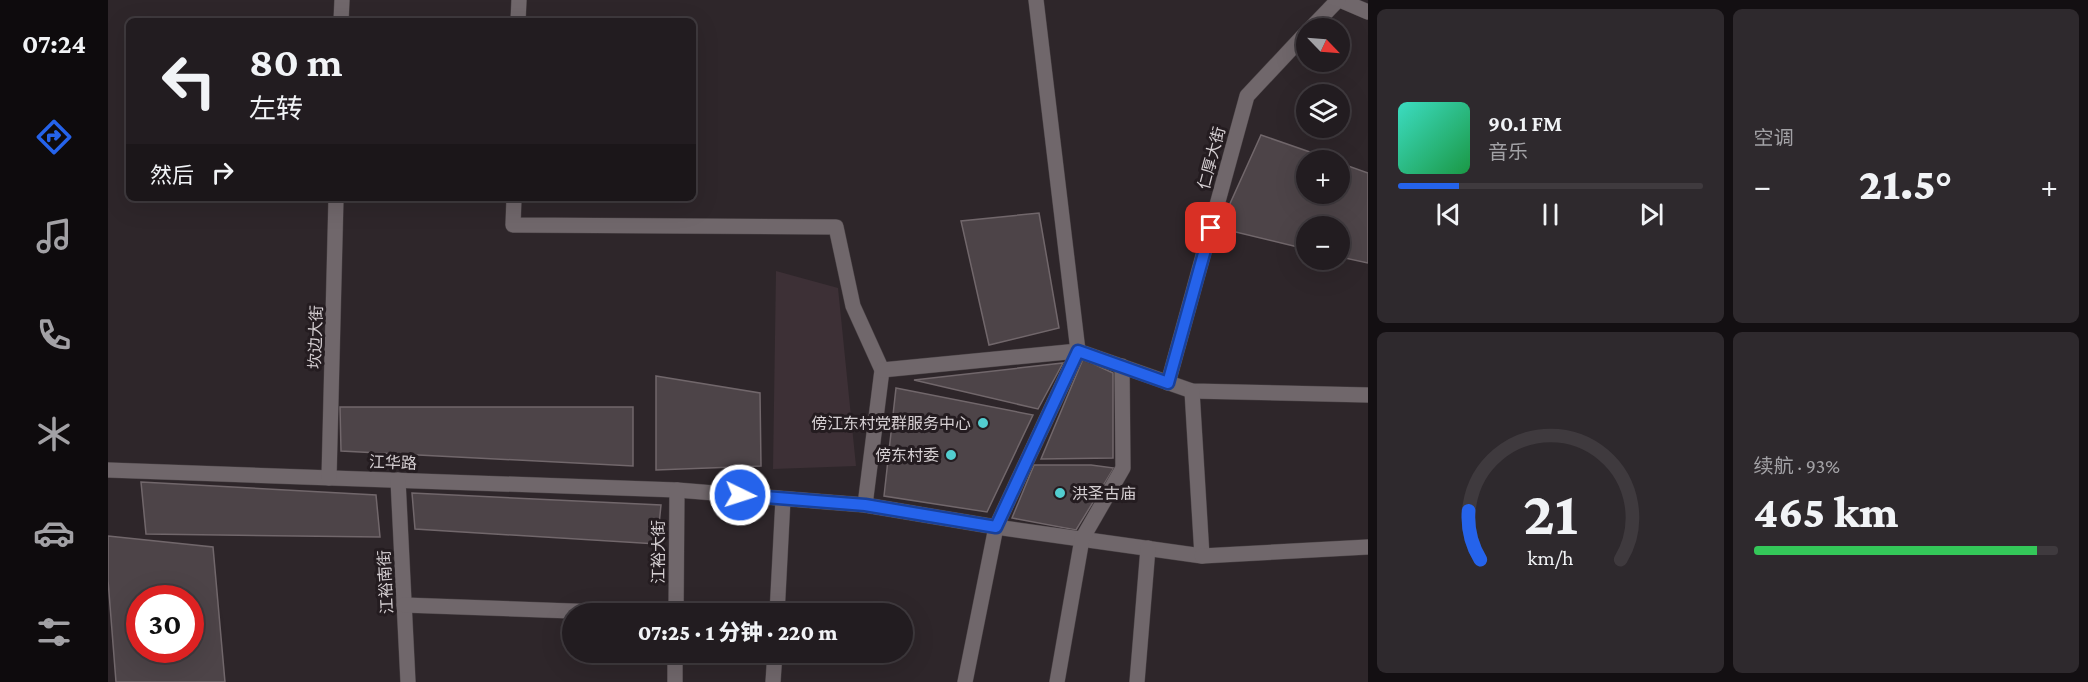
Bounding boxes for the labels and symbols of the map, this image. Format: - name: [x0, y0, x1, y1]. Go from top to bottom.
- north arrow: [1296, 18, 1350, 72]
- street label: 仁厚大街: [1195, 125, 1228, 191]
- pin: [1185, 202, 1236, 253]
- street label: 坎边大街: [306, 305, 325, 369]
- place label: 傍江东村党群服务中心: [811, 415, 971, 432]
- marker: 傍江东村党群服务中心: [976, 416, 990, 430]
- place label: 傍东村委: [875, 447, 939, 464]
- marker: 傍东村委: [944, 448, 958, 462]
- street label: 江华路: [369, 453, 417, 472]
- position arrow: [708, 463, 772, 527]
- place label: 洪圣古庙: [1072, 485, 1136, 502]
- marker: 洪圣古庙: [1053, 486, 1067, 500]
- street label: 江裕大街: [650, 520, 667, 584]
- street label: 江裕南街: [375, 550, 396, 614]
- speed limit sign: 30: [126, 585, 204, 663]

